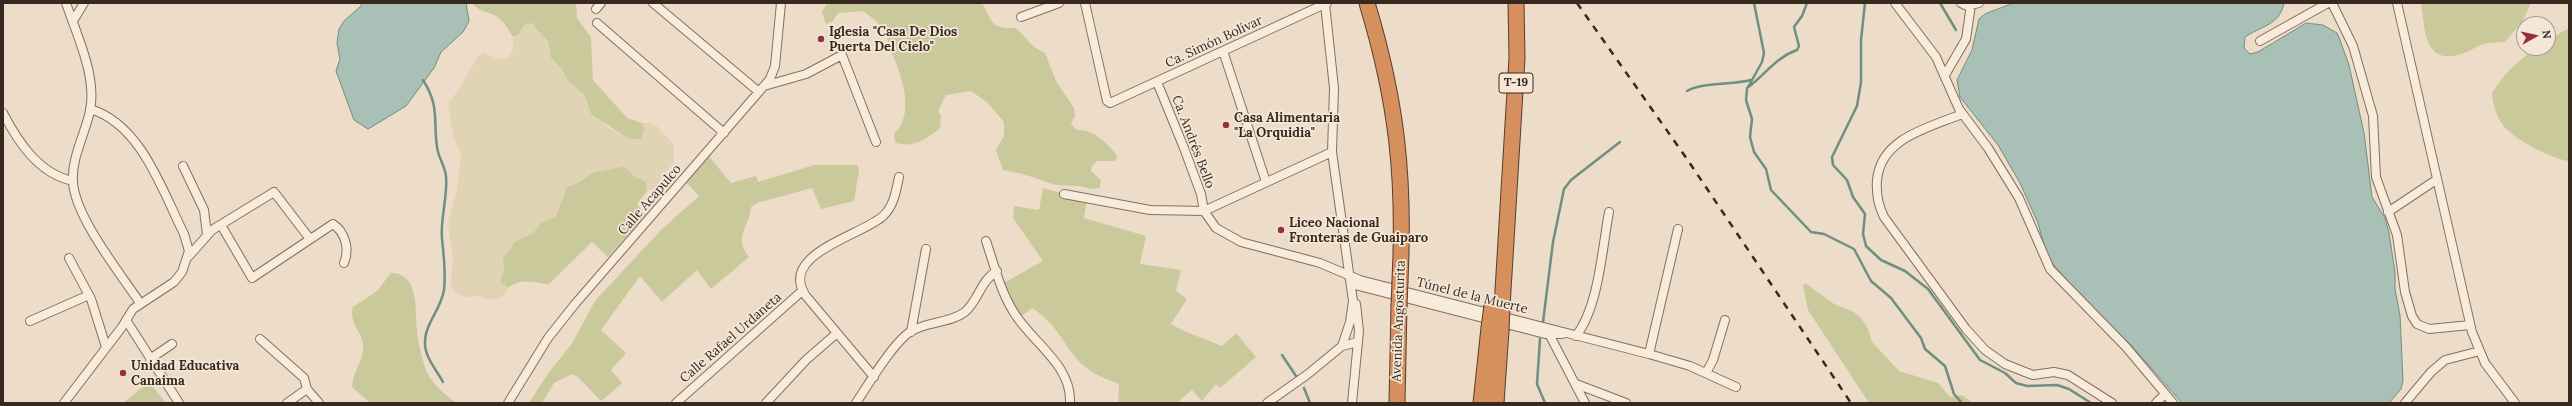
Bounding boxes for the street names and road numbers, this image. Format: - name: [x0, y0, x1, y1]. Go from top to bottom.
- street label: Ca. Simón Bolívar: [1163, 13, 1265, 71]
- road number: T-19: [1499, 73, 1533, 93]
- street label: Ca. Andrés Bello: [1168, 93, 1218, 191]
- street label: Calle Acapulco: [615, 161, 685, 239]
- street label: Avenida Angosturita: [1389, 260, 1409, 382]
- street label: Túnel de la Muerte: [1415, 275, 1529, 317]
- street label: Calle Rafael Urdaneta: [677, 290, 785, 386]

